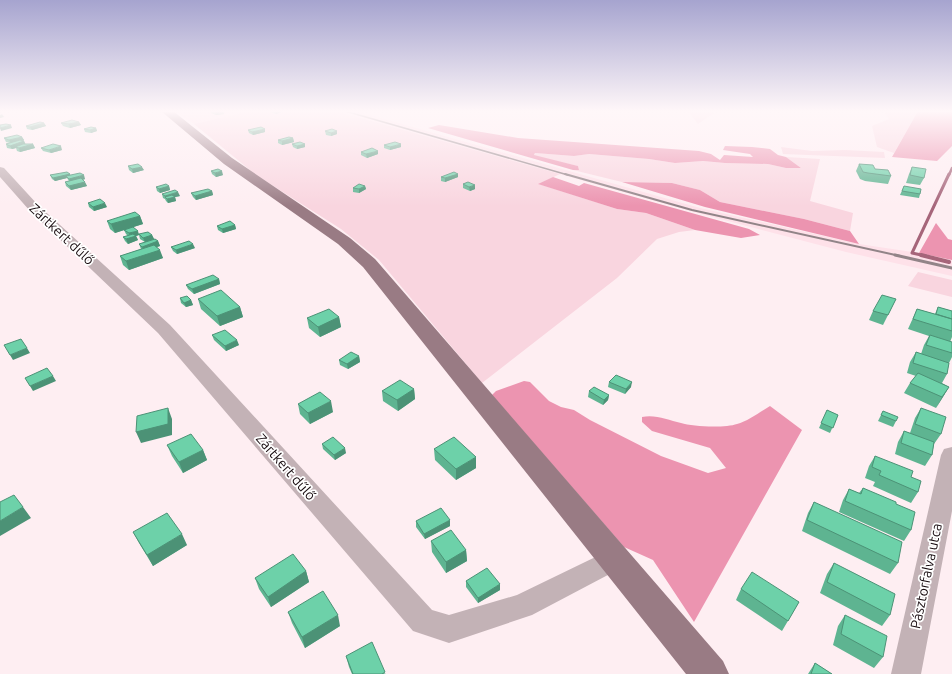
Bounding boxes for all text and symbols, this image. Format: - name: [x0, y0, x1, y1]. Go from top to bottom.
- street label: Zártkert dűlő: [26, 200, 98, 268]
- street label: Zártkert dűlő: [253, 431, 319, 503]
- street label: Pásztorfalva utca: [907, 522, 945, 630]

